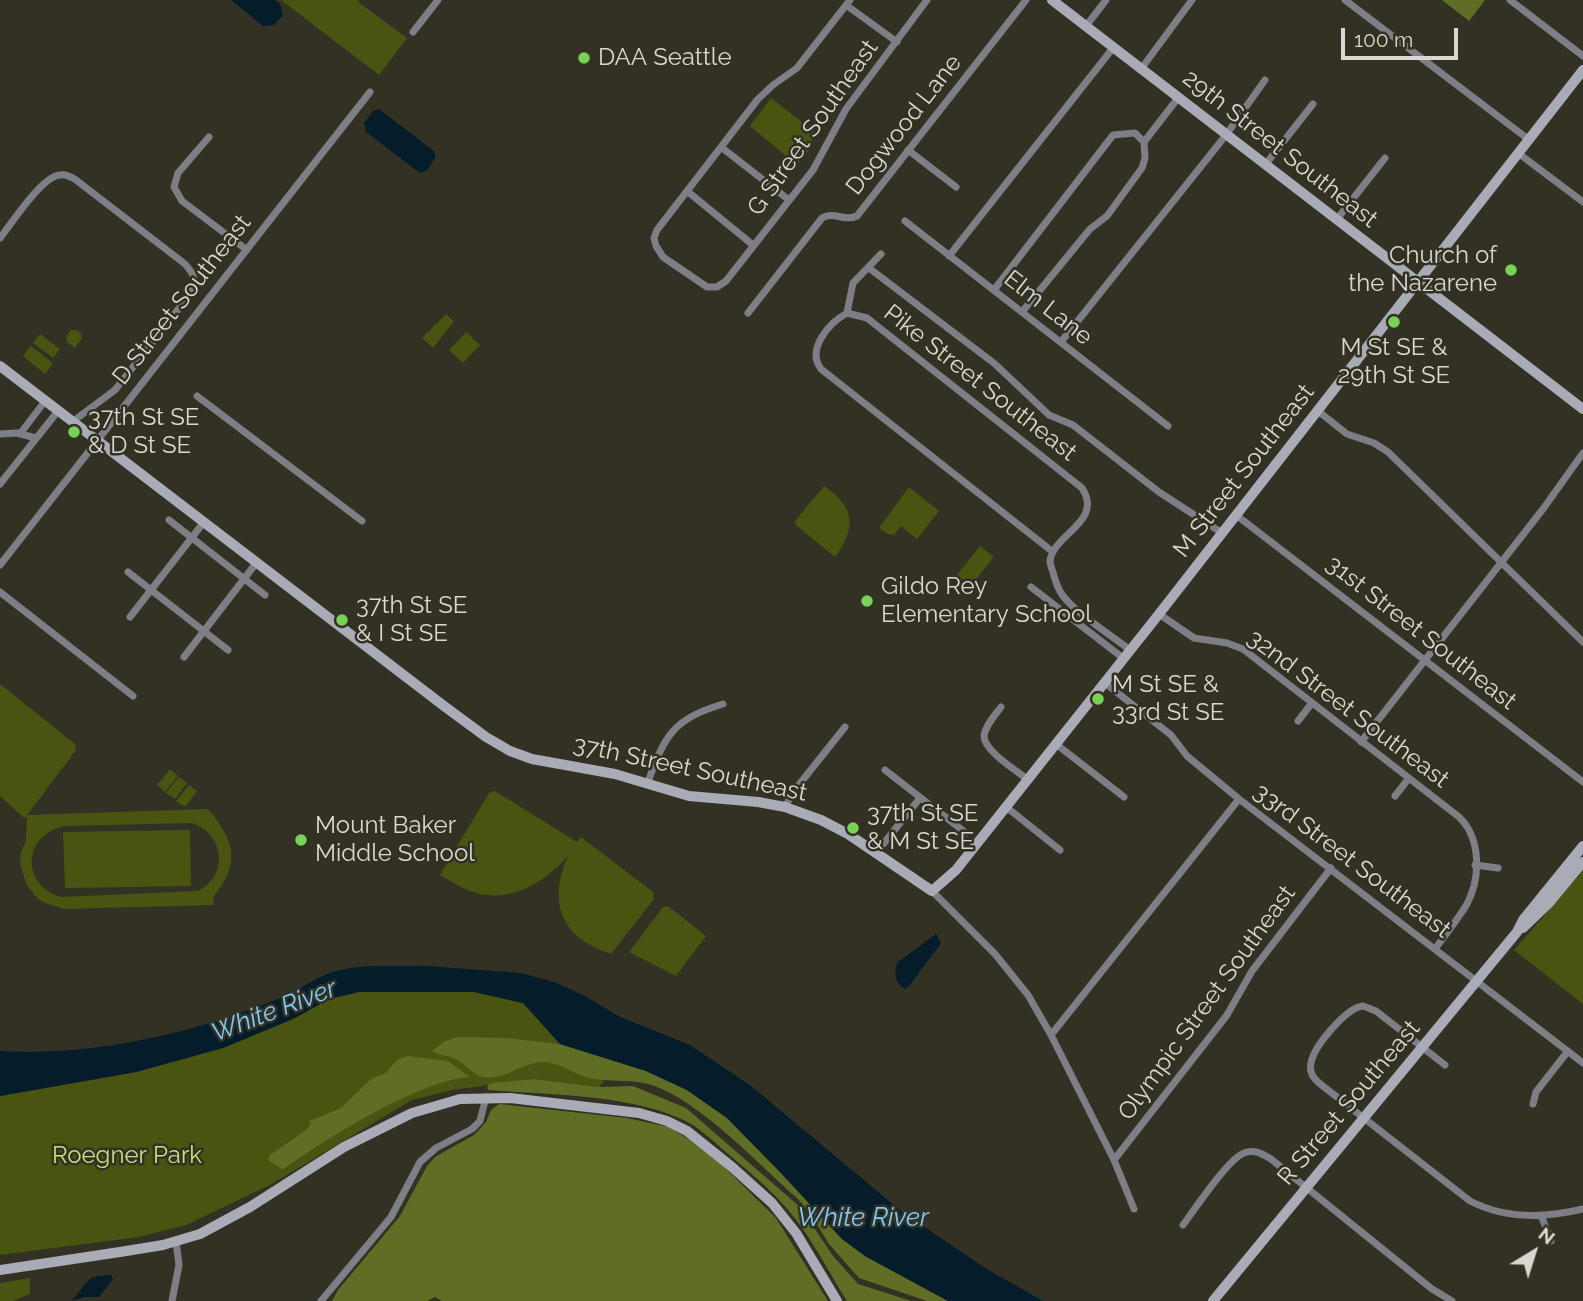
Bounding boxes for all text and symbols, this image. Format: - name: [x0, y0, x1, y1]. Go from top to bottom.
- scale bar: [1345, 14, 1462, 58]
- text: 100 m: [1354, 27, 1413, 52]
- street label: G Street Southeast: [742, 35, 884, 221]
- place label: DAA Seattle: [598, 44, 731, 72]
- street label: Dogwood Lane: [840, 49, 968, 201]
- marker: DAA Seattle: [576, 50, 592, 66]
- street label: 29th Street Southeast: [1177, 64, 1383, 234]
- street label: D Street Southeast: [107, 209, 257, 391]
- place label: Church of the Nazarene: [1348, 242, 1497, 298]
- marker: Church of the Nazarene: [1503, 262, 1519, 278]
- street label: Elm Lane: [998, 264, 1098, 352]
- street label: Pike Street Southeast: [878, 299, 1082, 467]
- marker: M St SE & 29th St SE: [1386, 314, 1402, 330]
- place label: M St SE & 29th St SE: [1338, 334, 1450, 390]
- street label: M Street Southeast: [1167, 379, 1321, 563]
- place label: 37th St SE & D St SE: [88, 404, 199, 460]
- marker: 37th St SE & D St SE: [66, 424, 82, 440]
- street label: 31st Street Southeast: [1320, 550, 1522, 716]
- place label: Gildo Rey Elementary School: [881, 573, 1092, 629]
- place label: 37th St SE & I St SE: [356, 592, 467, 648]
- marker: Gildo Rey Elementary School: [859, 593, 875, 609]
- marker: 37th St SE & I St SE: [334, 612, 350, 628]
- street label: 32nd Street Southeast: [1242, 624, 1454, 794]
- place label: M St SE & 33rd St SE: [1112, 671, 1224, 727]
- marker: M St SE & 33rd St SE: [1090, 691, 1106, 707]
- street label: 37th Street Southeast: [570, 730, 810, 808]
- street label: 33rd Street Southeast: [1248, 777, 1456, 945]
- place label: 37th St SE & M St SE: [867, 800, 978, 856]
- place label: Mount Baker Middle School: [315, 812, 475, 868]
- marker: 37th St SE & M St SE: [845, 820, 861, 836]
- marker: Mount Baker Middle School: [293, 832, 309, 848]
- street label: Olympic Street Southeast: [1112, 880, 1302, 1126]
- water label: White River: [207, 973, 341, 1049]
- street label: R Street Southeast: [1272, 1015, 1426, 1191]
- park label: Roegner Park: [52, 1142, 202, 1170]
- water label: White River: [797, 1202, 929, 1234]
- north arrow: [1499, 1217, 1569, 1287]
- text: N: [1534, 1222, 1559, 1249]

